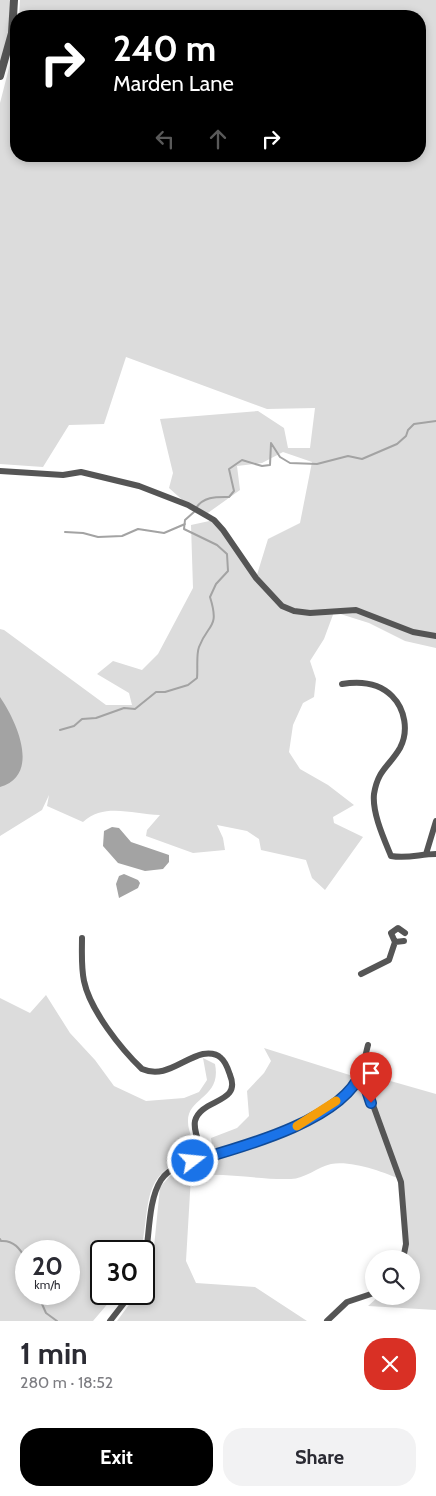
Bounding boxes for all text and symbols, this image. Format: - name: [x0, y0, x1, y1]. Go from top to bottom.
- text: 240 m: [113, 27, 216, 70]
- icon: right: [30, 30, 95, 95]
- text: Marden Lane: [113, 70, 234, 97]
- icon: left: [151, 125, 179, 153]
- icon: ahead: [204, 125, 232, 153]
- icon: right: [257, 125, 285, 153]
- pin: [350, 1052, 392, 1103]
- icon: arrive: [357, 1059, 385, 1087]
- position arrow: [166, 1134, 218, 1186]
- speed limit sign: 30: [90, 1240, 155, 1305]
- map controls: [365, 1250, 420, 1305]
- button: search: [365, 1250, 420, 1305]
- text: 20: [32, 1251, 63, 1281]
- text: km/h: [34, 1277, 61, 1292]
- text: 1 min: [20, 1335, 88, 1372]
- button: close: [364, 1338, 416, 1390]
- text: 280 m · 18:52: [20, 1373, 113, 1392]
- button: Exit: [20, 1428, 213, 1486]
- button: Share: [223, 1428, 416, 1486]

